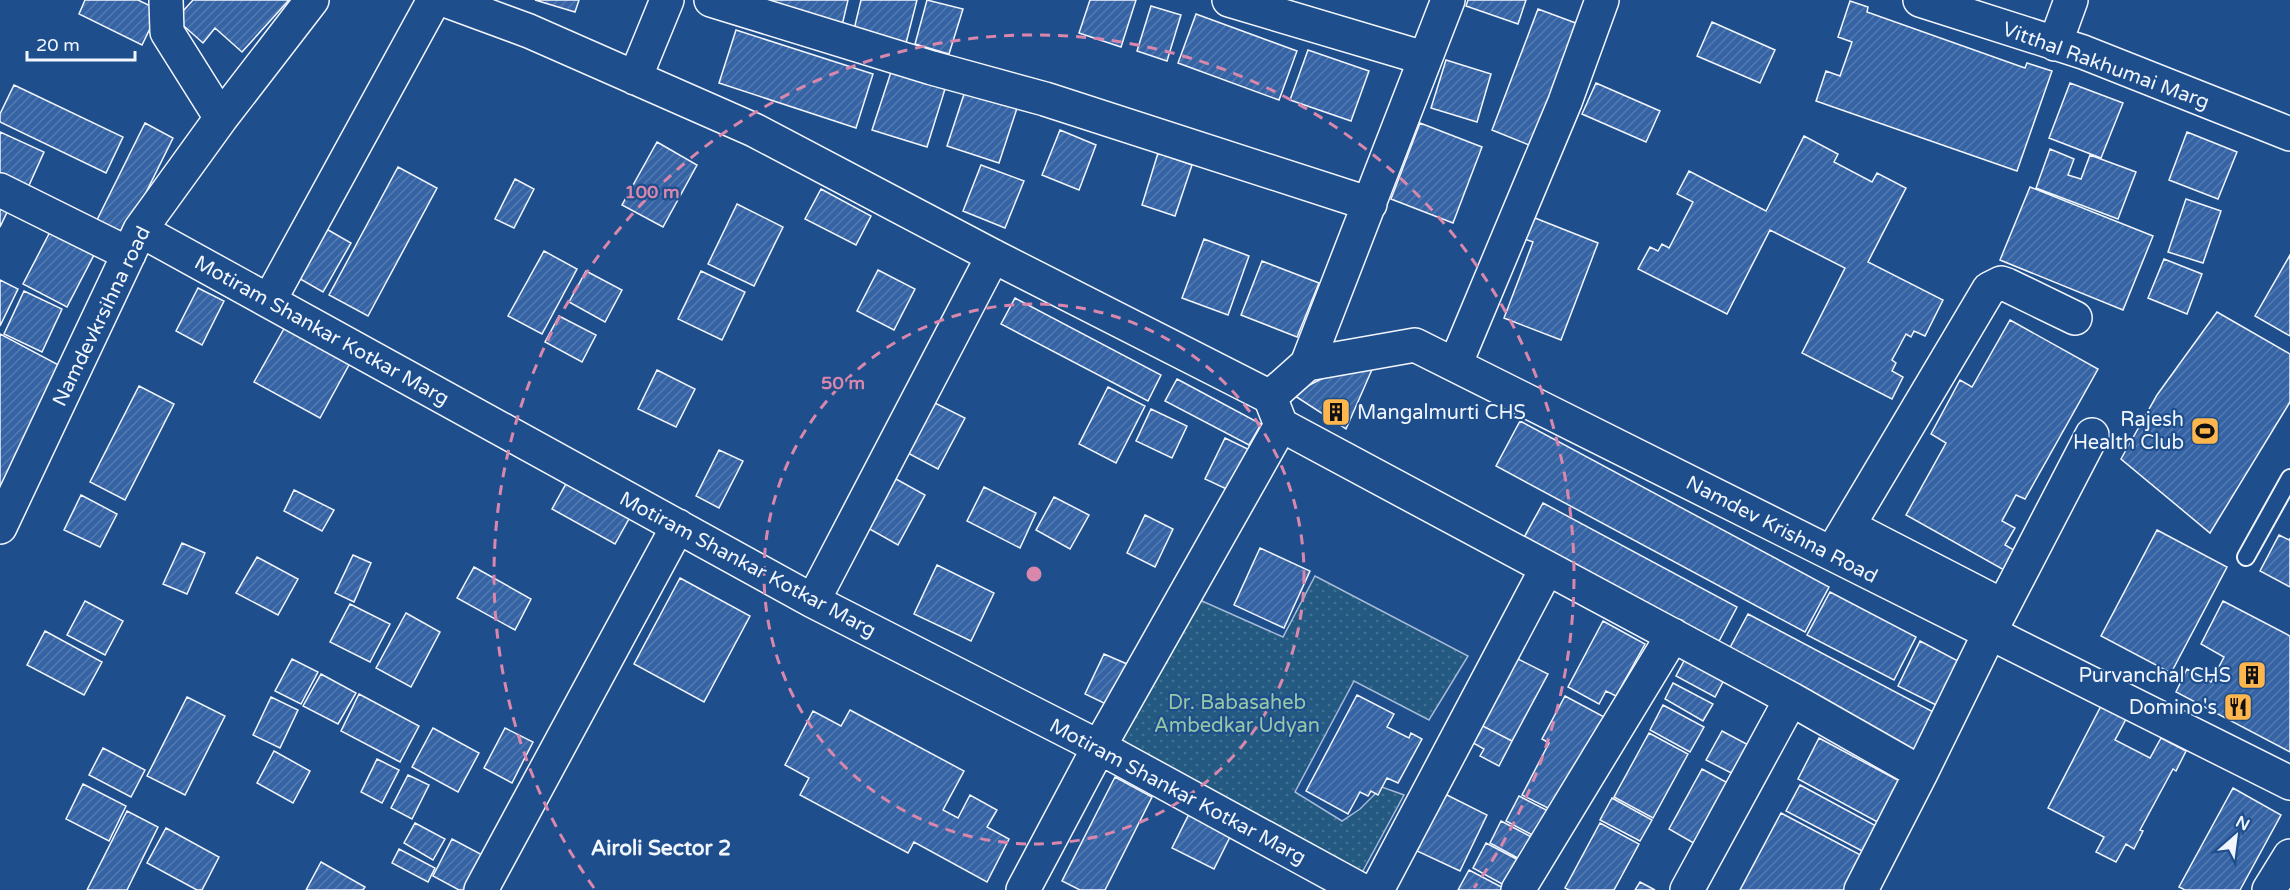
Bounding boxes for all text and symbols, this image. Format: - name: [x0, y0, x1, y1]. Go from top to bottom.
- street label: Vitthal Rakhumai Marg: [1999, 17, 2212, 115]
- scale bar: [27, 24, 135, 62]
- text: 20 m: [36, 34, 80, 56]
- text: 100 m: [624, 181, 680, 203]
- street label: Namdevkrsihna road: [48, 222, 156, 410]
- street label: Motiram Shankar Kotkar Marg: [190, 251, 453, 411]
- text: 50 m: [821, 372, 865, 394]
- building icon: Mangalmurti CHS: [1320, 396, 1352, 428]
- place label: Mangalmurti CHS: [1357, 401, 1526, 425]
- place label: Rajesh Health Club: [2073, 408, 2184, 455]
- sports icon: Rajesh Health Club: [2189, 415, 2221, 447]
- street label: Namdev Krishna Road: [1682, 471, 1881, 589]
- street label: Motiram Shankar Kotkar Marg: [615, 487, 880, 643]
- centre of rings: [1024, 564, 1044, 584]
- building icon: Purvanchal CHS: [2236, 659, 2268, 691]
- place label: Purvanchal CHS: [2078, 664, 2231, 688]
- park label: Dr. Babasaheb Ambedkar Udyan: [1154, 691, 1320, 738]
- restaurant icon: Domino's: [2222, 691, 2254, 723]
- place label: Domino's: [2129, 696, 2217, 720]
- street label: Motiram Shankar Kotkar Marg: [1045, 714, 1310, 870]
- north arrow: [2206, 806, 2266, 866]
- text: N: [2232, 812, 2253, 835]
- district label: Airoli Sector 2: [591, 836, 731, 861]

